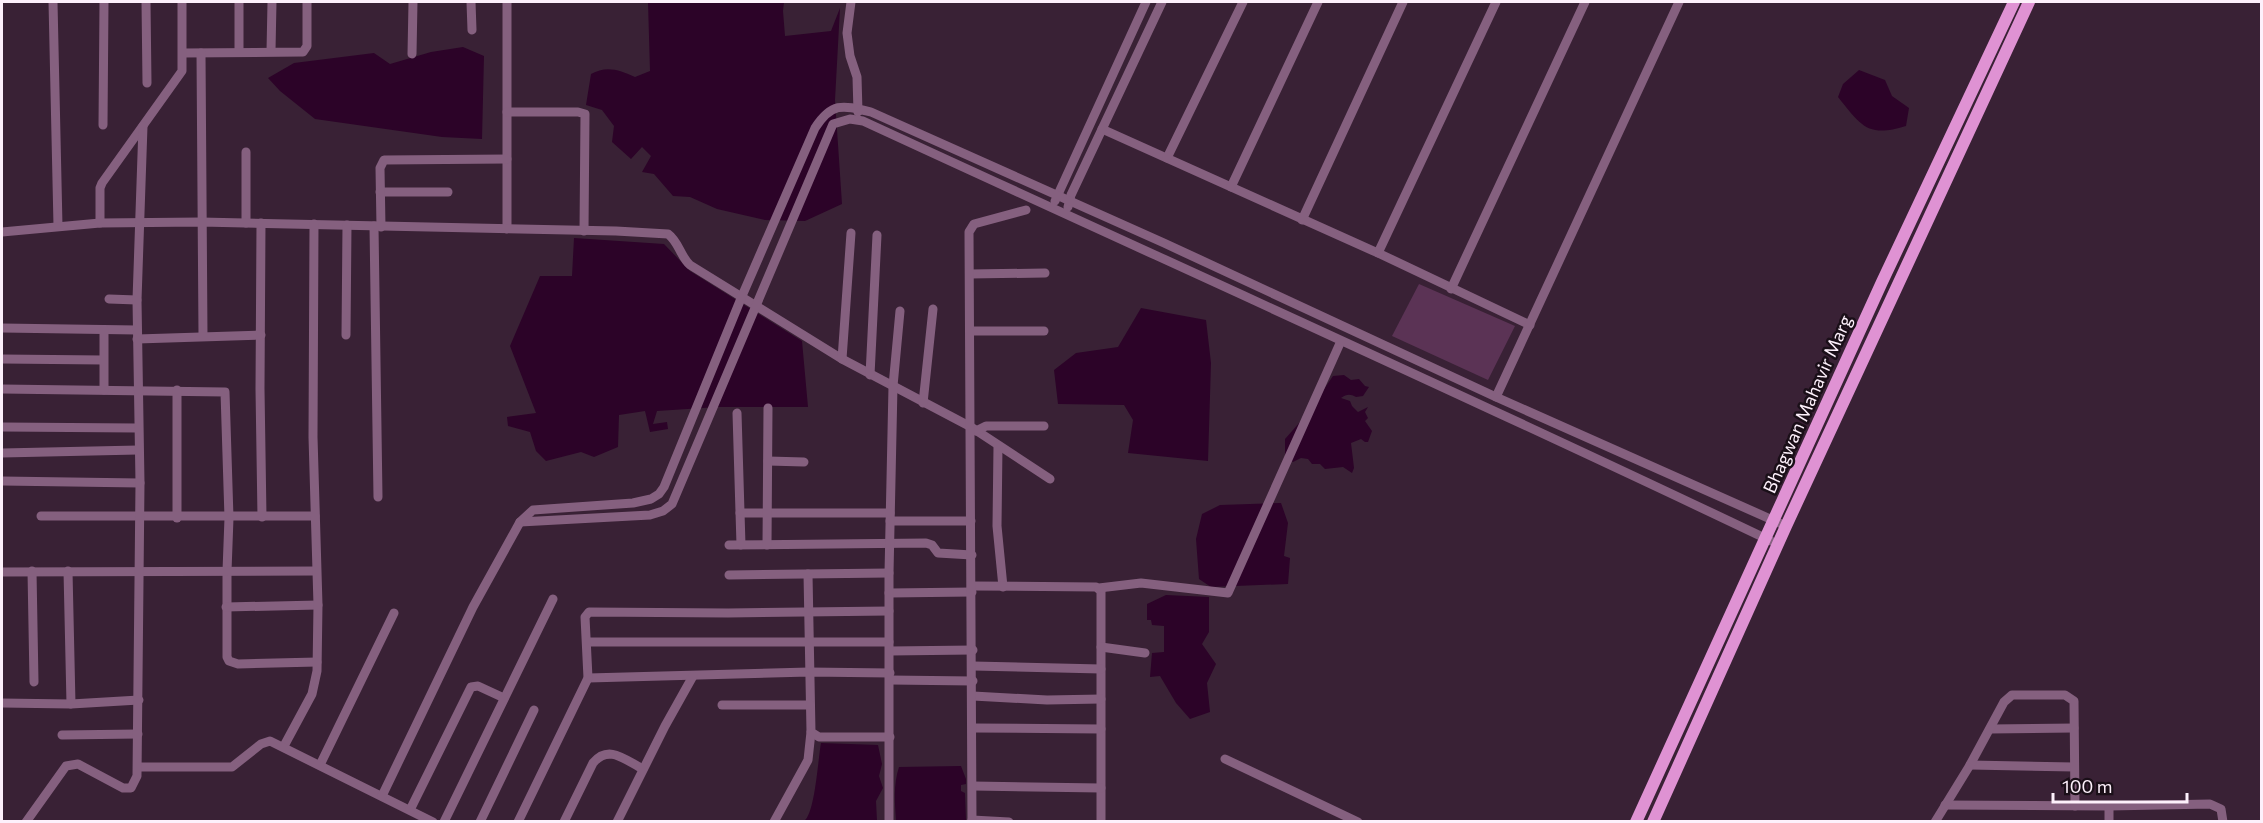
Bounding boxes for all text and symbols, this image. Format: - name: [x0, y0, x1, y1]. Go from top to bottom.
- street label: Bhagwan Mahavir Marg: [1758, 311, 1856, 496]
- scale bar: [2053, 766, 2186, 804]
- text: 100 m: [2062, 775, 2112, 797]

